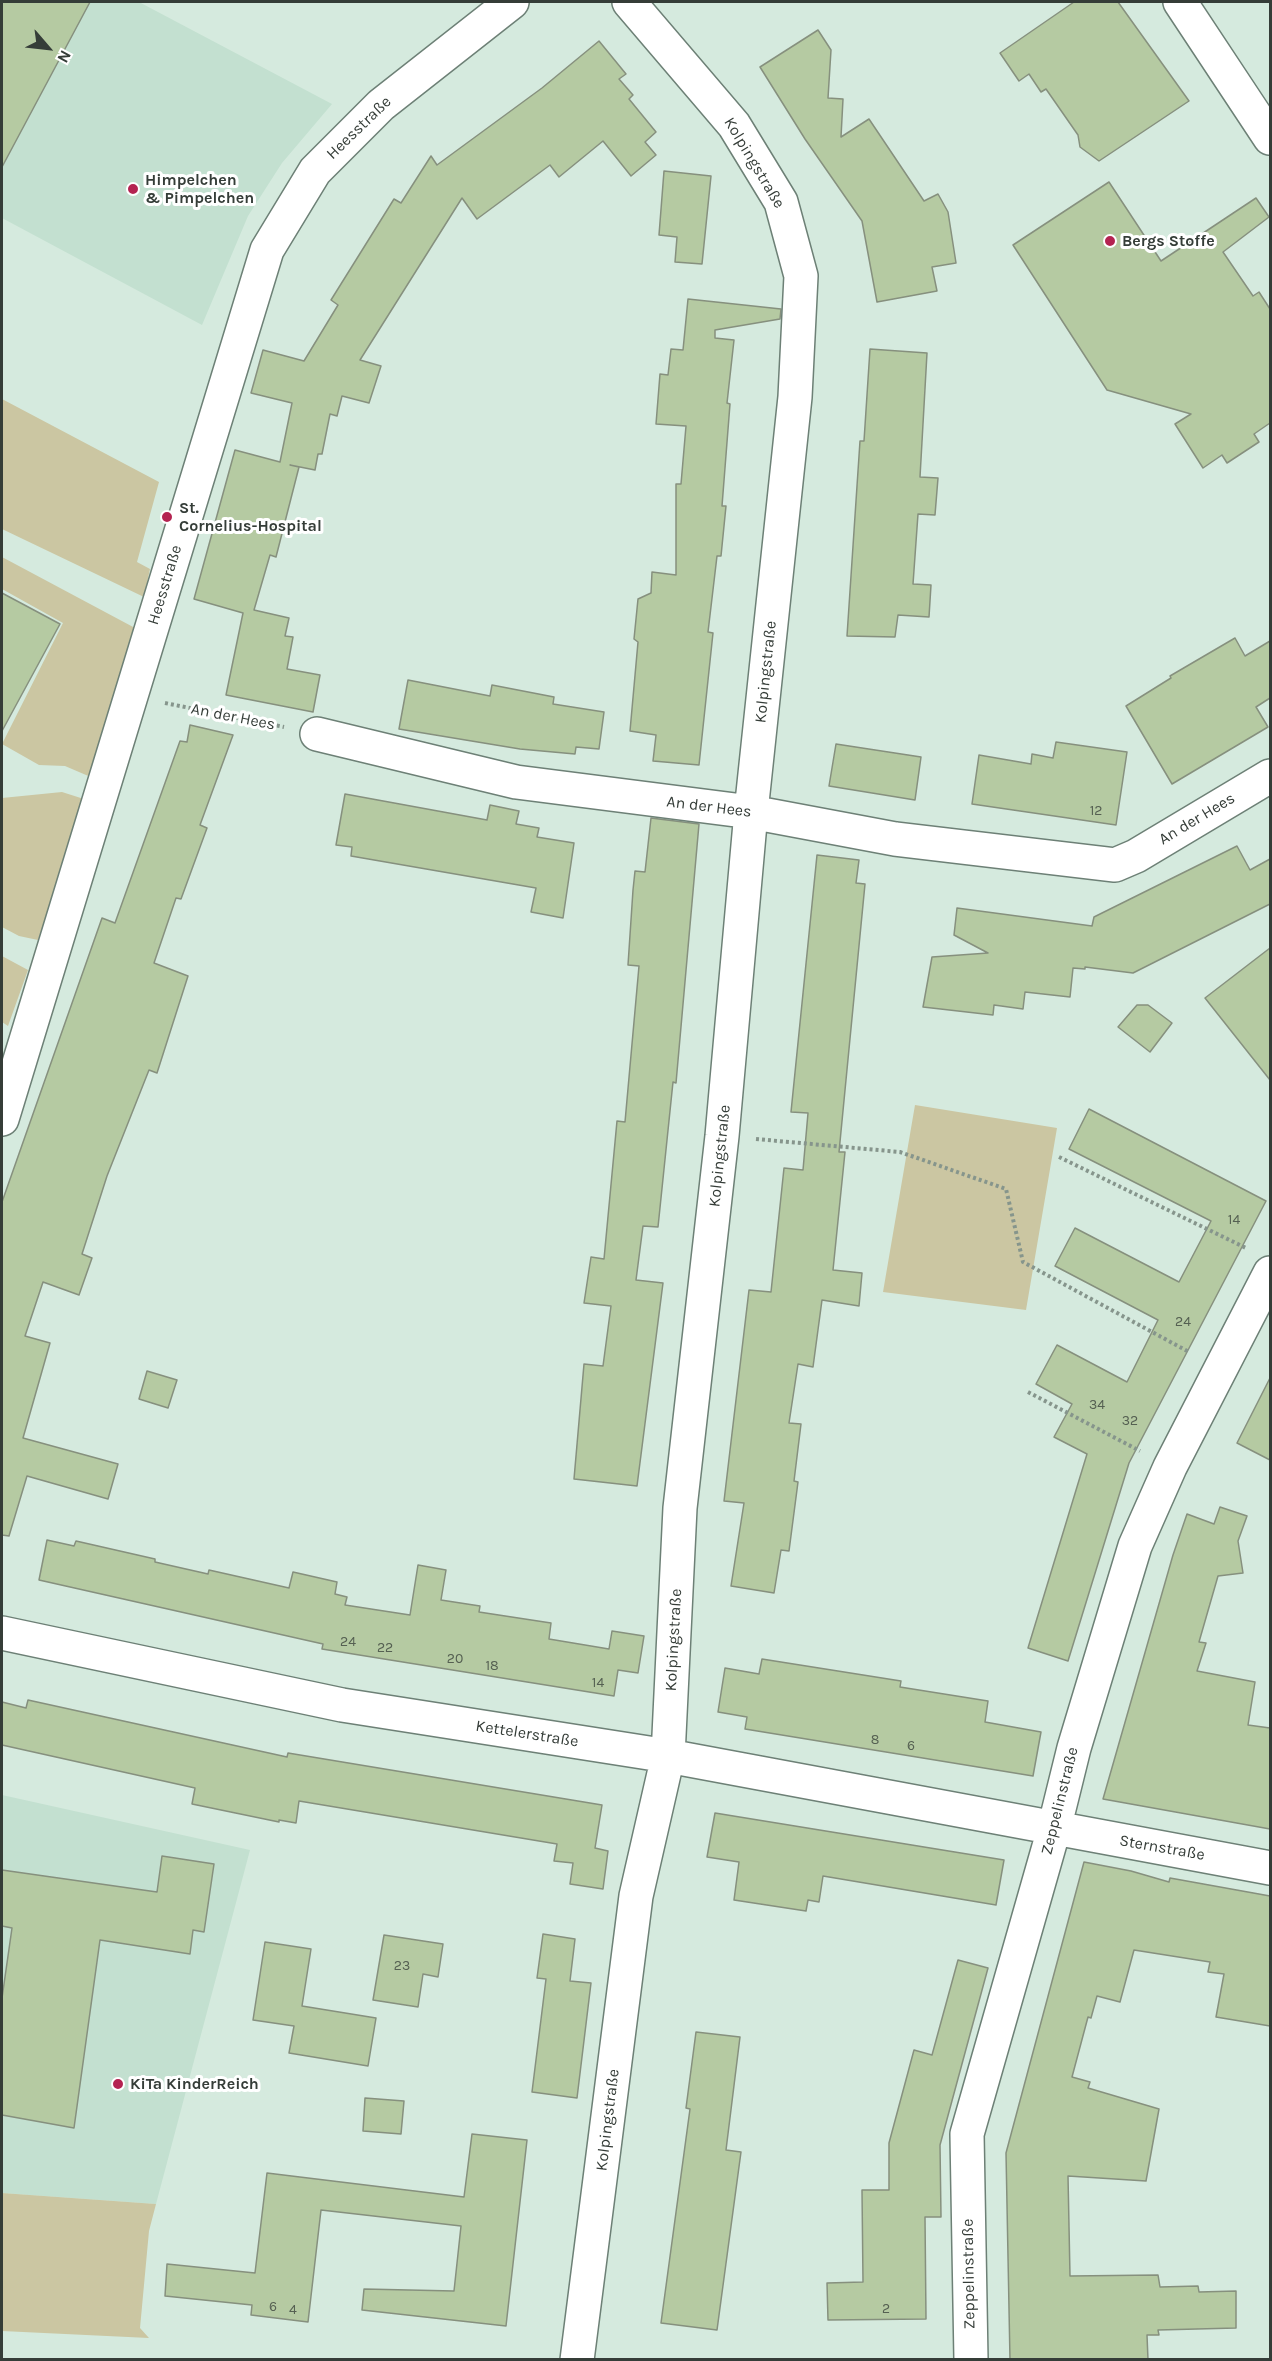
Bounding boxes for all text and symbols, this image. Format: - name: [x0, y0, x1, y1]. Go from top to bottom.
- north arrow: [18, 18, 78, 78]
- text: N: [53, 47, 75, 66]
- street label: Heesstraße: [323, 92, 395, 164]
- street label: Kolpingstraße: [719, 114, 789, 212]
- place label: Himpelchen & Pimpelchen: [145, 170, 254, 208]
- marker: Himpelchen & Pimpelchen: [126, 182, 140, 196]
- place label: Bergs Stoffe: [1122, 231, 1215, 251]
- marker: Bergs Stoffe: [1103, 234, 1117, 248]
- place label: St. Cornelius-Hospital: [179, 498, 322, 536]
- marker: St. Cornelius-Hospital: [160, 510, 174, 524]
- street label: Heesstraße: [144, 543, 186, 627]
- street label: Kolpingstraße: [751, 620, 781, 724]
- street label: An der Hees: [189, 699, 277, 735]
- street label: An der Hees: [1155, 789, 1239, 849]
- street label: An der Hees: [665, 792, 753, 822]
- house number: 12: [1090, 803, 1102, 819]
- street label: Kolpingstraße: [705, 1104, 735, 1208]
- house number: 14: [1228, 1212, 1240, 1228]
- house number: 24: [1175, 1314, 1191, 1330]
- house number: 34: [1089, 1397, 1105, 1413]
- house number: 32: [1122, 1413, 1138, 1429]
- street label: Kolpingstraße: [662, 1588, 686, 1692]
- house number: 24: [340, 1634, 356, 1650]
- house number: 22: [377, 1640, 393, 1656]
- house number: 20: [447, 1651, 463, 1667]
- house number: 18: [485, 1658, 499, 1674]
- house number: 14: [592, 1675, 604, 1691]
- street label: Kettelerstraße: [474, 1716, 580, 1752]
- house number: 8: [871, 1732, 879, 1748]
- house number: 6: [907, 1738, 915, 1754]
- street label: Zeppelinstraße: [1037, 1745, 1083, 1857]
- street label: Sternstraße: [1118, 1831, 1206, 1865]
- house number: 23: [394, 1958, 410, 1974]
- street label: Kolpingstraße: [592, 2068, 624, 2172]
- place label: KiTa KinderReich: [130, 2074, 259, 2094]
- marker: KiTa KinderReich: [111, 2077, 125, 2091]
- street label: Zeppelinstraße: [958, 2219, 980, 2329]
- house number: 6: [269, 2299, 277, 2315]
- house number: 2: [882, 2301, 890, 2317]
- house number: 4: [289, 2302, 297, 2318]

